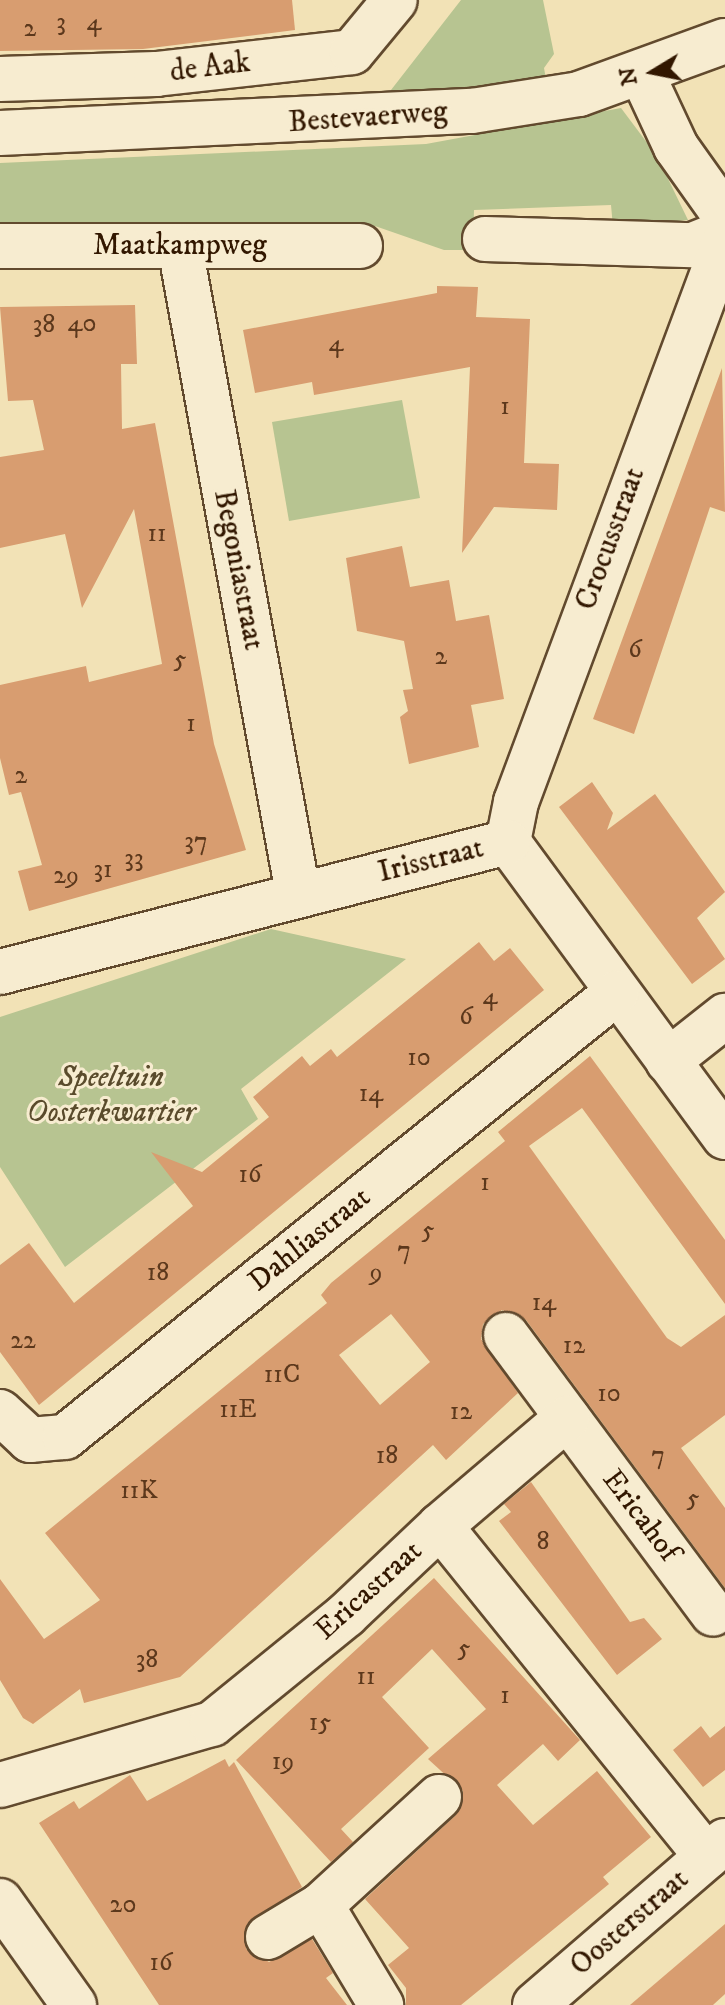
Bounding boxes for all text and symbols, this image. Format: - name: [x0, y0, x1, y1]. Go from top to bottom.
- house number: 3: [56, 7, 66, 39]
- house number: 4: [87, 7, 101, 39]
- house number: 2: [24, 13, 36, 45]
- north arrow: [613, 32, 693, 112]
- street label: de Aak: [168, 45, 252, 91]
- text: N: [614, 65, 644, 87]
- street label: Bestevaerweg: [287, 94, 449, 142]
- street label: Maatkampweg: [93, 228, 267, 264]
- house number: 40: [68, 308, 96, 340]
- house number: 38: [33, 309, 55, 341]
- house number: 4: [329, 328, 343, 360]
- house number: 1: [500, 391, 510, 423]
- street label: Crocusstraat: [569, 463, 653, 615]
- street label: Begoniastraat: [205, 487, 271, 653]
- house number: 11: [147, 518, 167, 550]
- house number: 6: [628, 634, 642, 666]
- house number: 2: [435, 641, 447, 673]
- house number: 5: [174, 644, 186, 676]
- house number: 1: [186, 708, 196, 740]
- house number: 2: [15, 760, 27, 792]
- house number: 37: [184, 826, 208, 858]
- street label: Irisstraat: [375, 831, 487, 891]
- house number: 33: [124, 843, 144, 875]
- house number: 31: [93, 854, 113, 886]
- house number: 29: [53, 860, 79, 892]
- house number: 4: [483, 981, 497, 1013]
- house number: 6: [459, 1001, 473, 1033]
- house number: 10: [407, 1042, 431, 1074]
- park label: Speeltuin Oosterkwartier: [27, 1060, 195, 1130]
- house number: 14: [359, 1078, 383, 1110]
- house number: 16: [239, 1159, 261, 1191]
- house number: 1: [480, 1167, 490, 1199]
- street label: Dahliastraat: [242, 1180, 378, 1300]
- house number: 5: [422, 1215, 434, 1247]
- house number: 7: [397, 1235, 411, 1267]
- house number: 18: [147, 1257, 169, 1289]
- house number: 9: [370, 1257, 382, 1289]
- house number: 14: [532, 1287, 556, 1319]
- house number: 22: [10, 1325, 36, 1357]
- house number: 12: [563, 1330, 585, 1362]
- house number: 11C: [264, 1359, 300, 1391]
- house number: 10: [597, 1378, 621, 1410]
- house number: 11E: [219, 1394, 257, 1426]
- house number: 12: [450, 1396, 472, 1428]
- house number: 18: [376, 1440, 398, 1472]
- house number: 7: [651, 1440, 665, 1472]
- street label: Ericahof: [594, 1463, 686, 1569]
- house number: 11K: [120, 1475, 158, 1507]
- house number: 5: [687, 1483, 699, 1515]
- house number: 8: [536, 1526, 550, 1558]
- street label: Ericastraat: [308, 1534, 430, 1648]
- house number: 5: [458, 1633, 470, 1665]
- house number: 38: [136, 1644, 158, 1676]
- house number: 11: [356, 1661, 376, 1693]
- house number: 1: [500, 1680, 510, 1712]
- house number: 15: [309, 1707, 331, 1739]
- house number: 19: [272, 1746, 294, 1778]
- street label: Oosterstraat: [563, 1862, 697, 1984]
- house number: 20: [110, 1889, 136, 1921]
- house number: 16: [150, 1947, 172, 1979]

